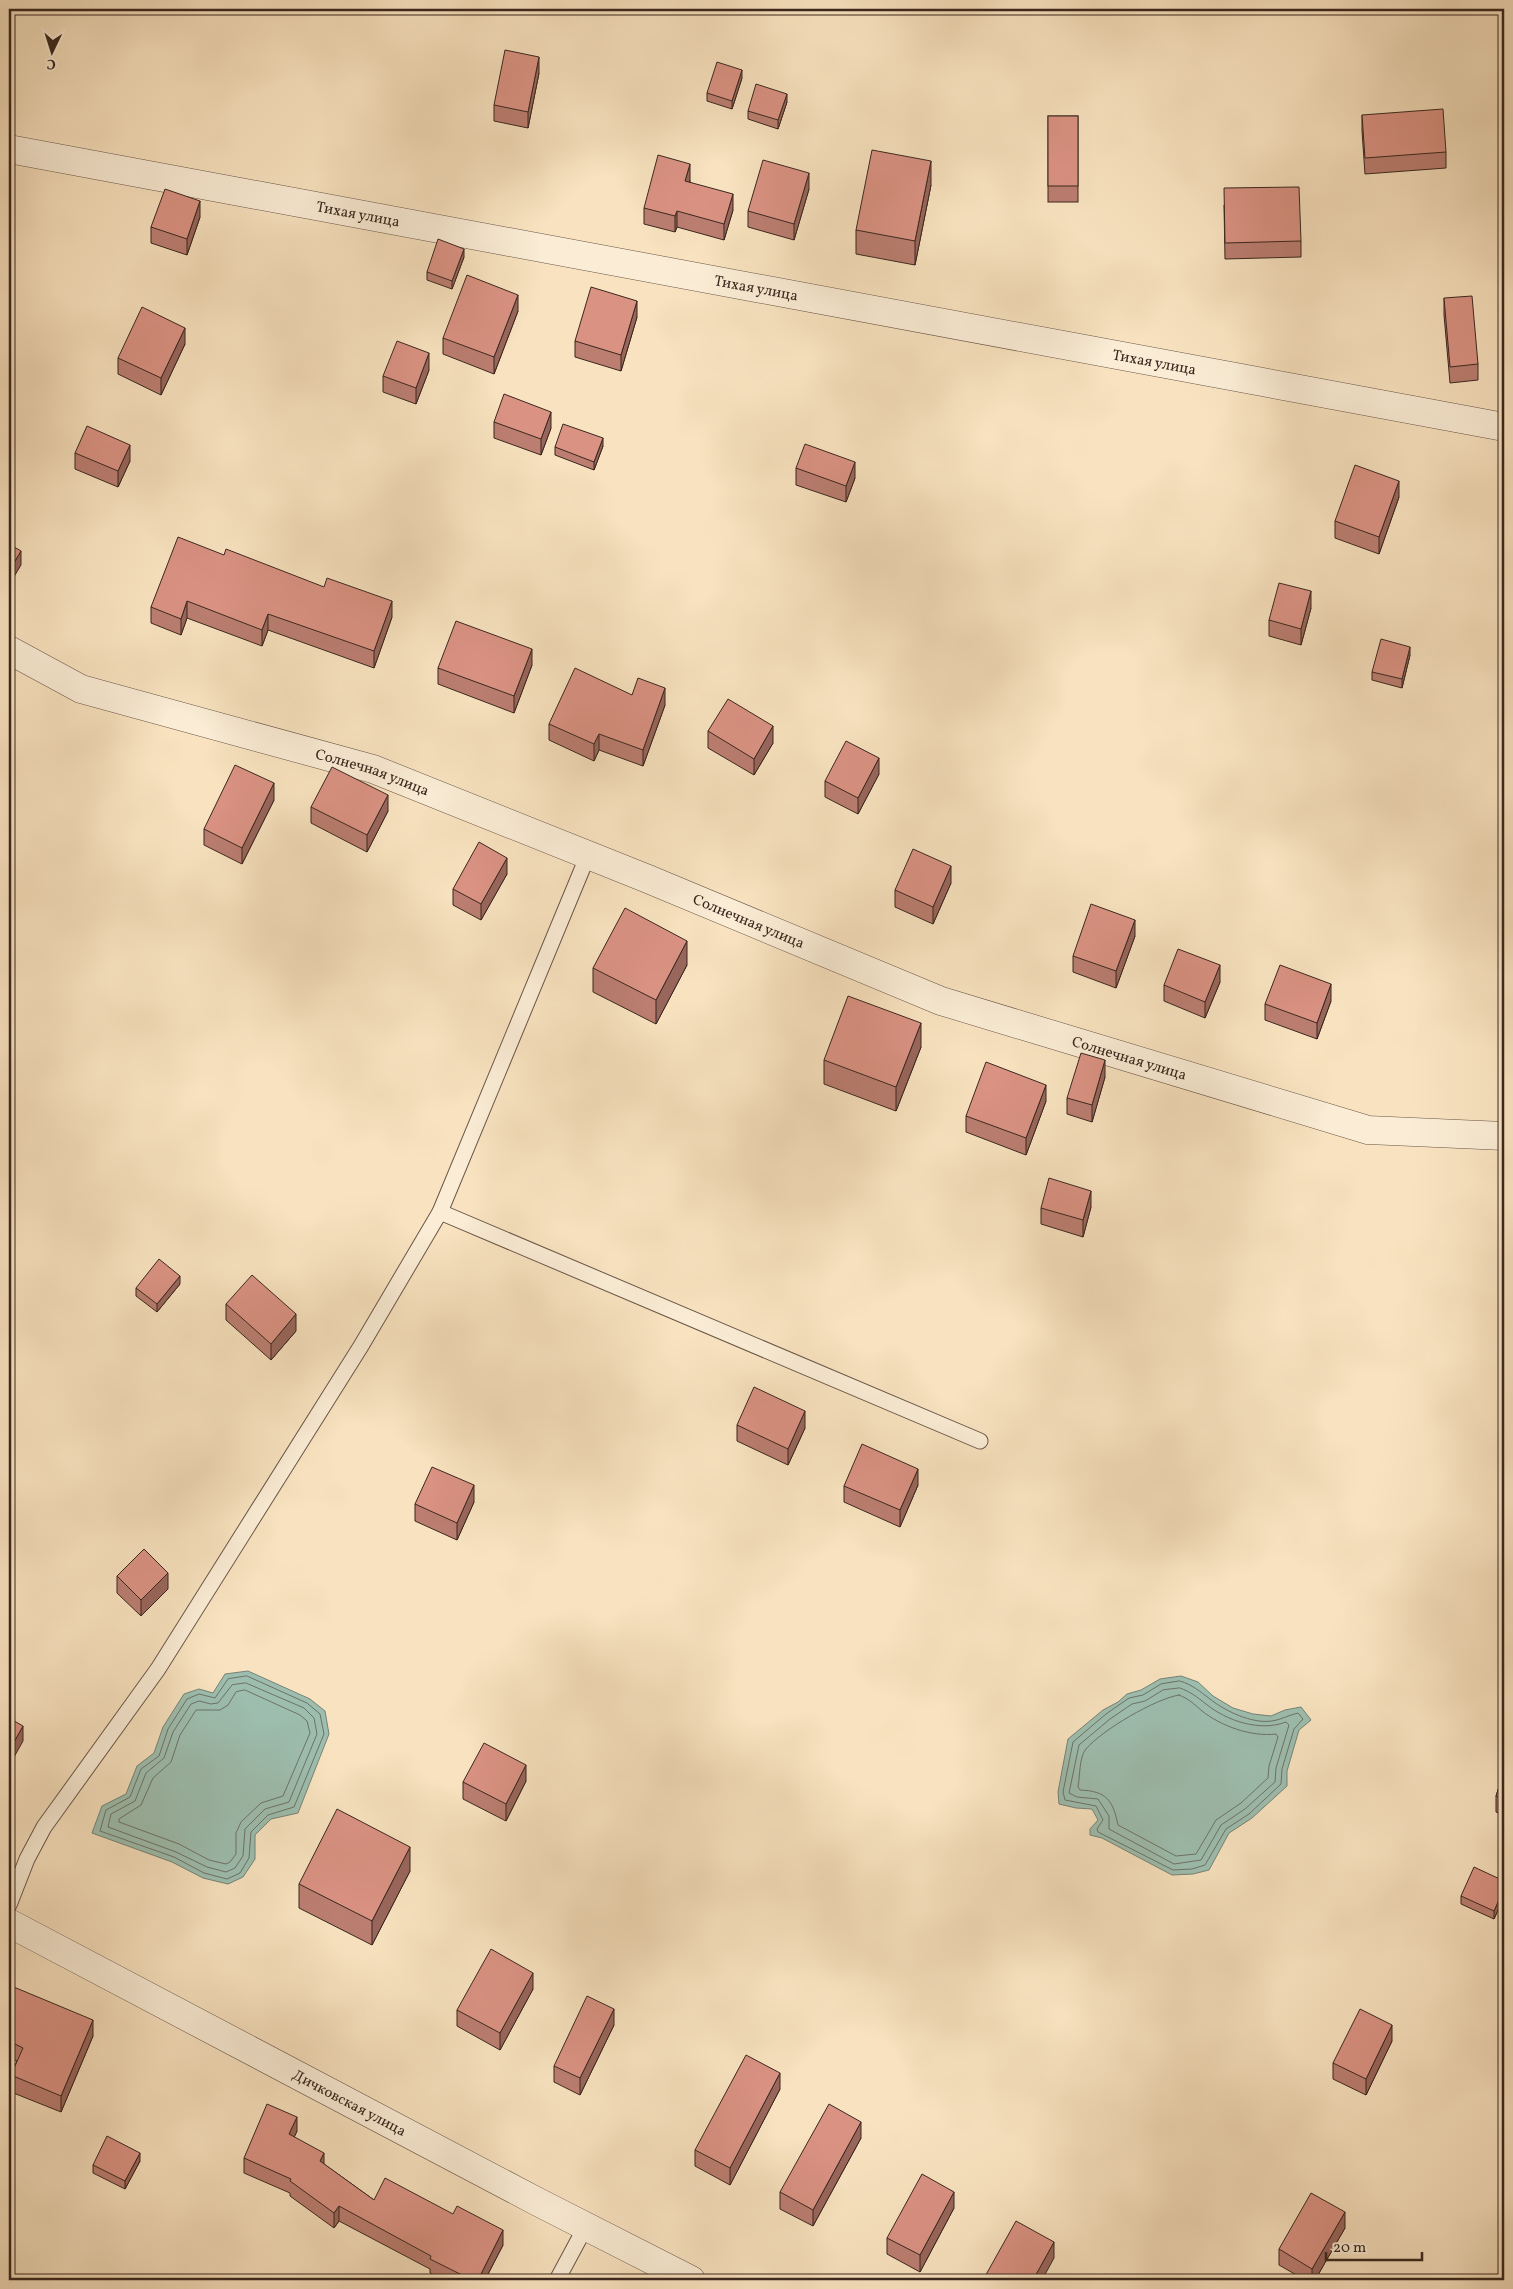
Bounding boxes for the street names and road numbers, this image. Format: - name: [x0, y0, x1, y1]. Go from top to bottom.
- street label: Тихая улица: [314, 197, 401, 233]
- street label: Тихая улица: [712, 271, 800, 307]
- street label: Тихая улица: [1110, 345, 1198, 382]
- street label: Солнечная улица: [313, 745, 432, 802]
- street label: Солнечная улица: [689, 890, 807, 955]
- street label: Солнечная улица: [1069, 1032, 1189, 1087]
- street label: Дичковская улица: [288, 2065, 409, 2143]

